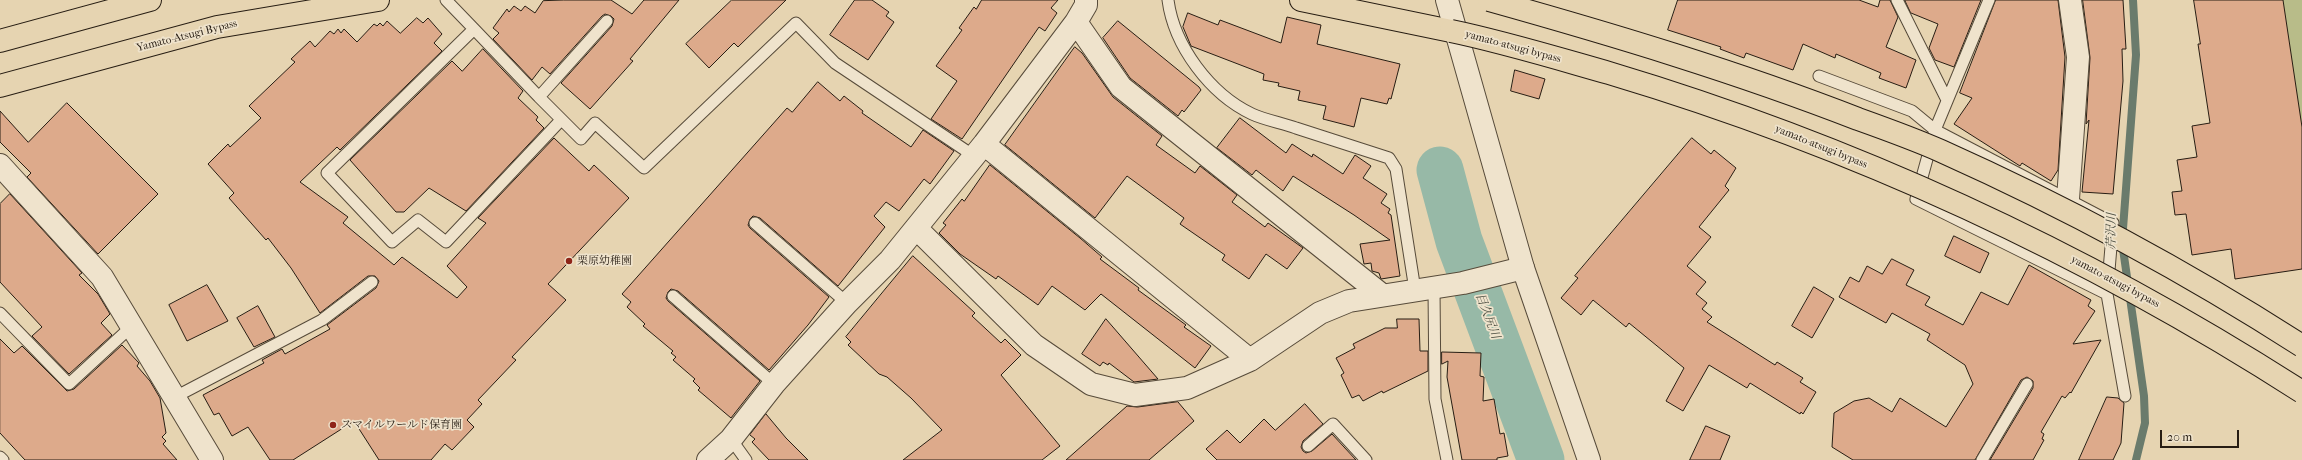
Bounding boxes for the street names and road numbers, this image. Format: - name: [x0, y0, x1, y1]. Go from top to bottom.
- street label: Yamato-Atsugi Bypass: [135, 17, 239, 55]
- street label: yamato-atsugi bypass: [1464, 28, 1562, 66]
- street label: yamato-atsugi bypass: [1773, 122, 1869, 172]
- street label: yamato-atsugi bypass: [2068, 253, 2162, 311]

